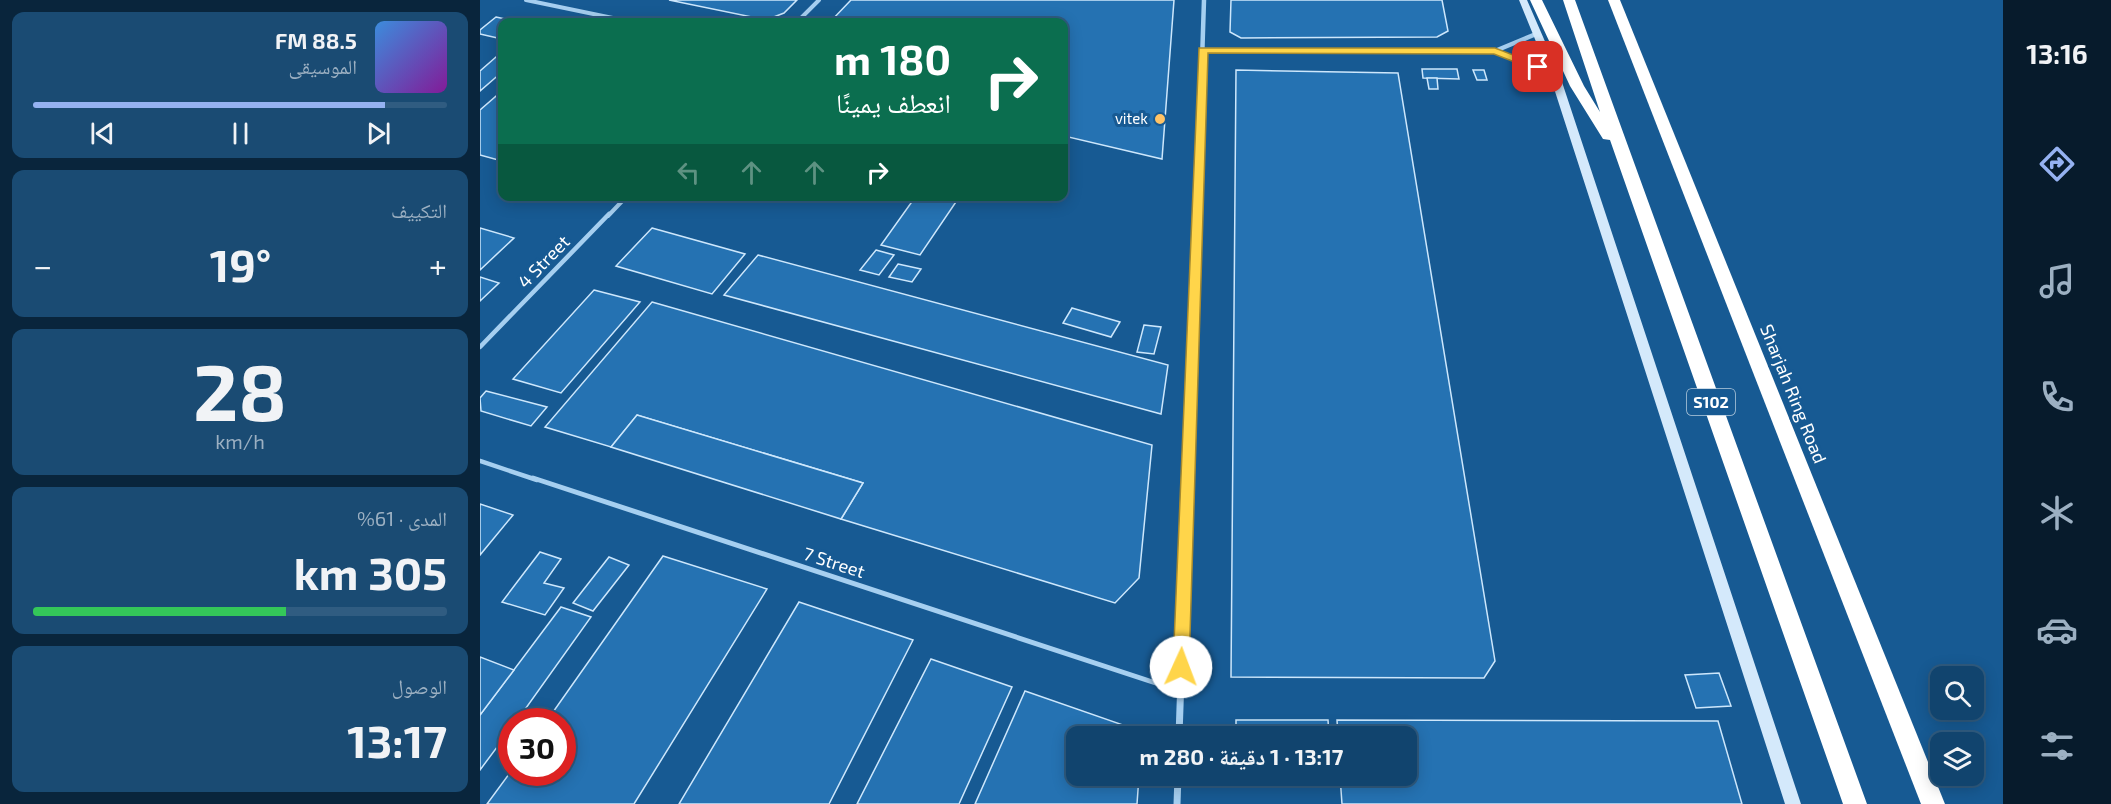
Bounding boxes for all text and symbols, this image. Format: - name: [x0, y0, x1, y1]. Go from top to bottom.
- text: 88.5 FM: [275, 27, 357, 53]
- text: 180 m: [834, 33, 951, 83]
- text: 13:16: [2026, 37, 2088, 69]
- pin: [1512, 41, 1563, 92]
- icon: right: [972, 42, 1050, 120]
- icon: arrive: [1521, 50, 1554, 83]
- text: الموسيقى: [289, 54, 357, 78]
- text: انعطف يمينًا: [836, 86, 951, 118]
- place label: vitek: [1115, 109, 1148, 127]
- marker: vitek: [1153, 112, 1167, 126]
- icon: previous: [86, 117, 119, 150]
- icon: pause: [224, 117, 257, 150]
- icon: next: [362, 117, 395, 150]
- icon: directions: [2036, 143, 2078, 185]
- icon: left: [672, 156, 705, 189]
- icon: ahead: [735, 156, 768, 189]
- icon: ahead: [798, 156, 831, 189]
- icon: right: [861, 156, 894, 189]
- text: التكييف: [391, 198, 447, 222]
- street label: 4 Street: [513, 230, 574, 292]
- text: 19°: [210, 237, 271, 291]
- text: −: [33, 245, 52, 285]
- text: +: [429, 245, 447, 285]
- icon: music: [2036, 260, 2078, 302]
- street label: Sharjah Ring Road: [1756, 321, 1832, 466]
- text: 28: [193, 343, 287, 437]
- icon: phone: [2036, 376, 2078, 418]
- road number: S102: [1687, 389, 1735, 415]
- text: km/h: [215, 429, 265, 453]
- icon: climate: [2036, 492, 2078, 534]
- text: المدى · 61%: [357, 506, 447, 530]
- street label: 7 Street: [801, 542, 868, 582]
- text: 305 km: [294, 545, 447, 599]
- icon: car: [2036, 609, 2078, 651]
- position arrow: [1149, 635, 1213, 699]
- map controls: [1930, 666, 1984, 786]
- button: search: [1930, 666, 1984, 720]
- text: الوصول: [392, 674, 447, 698]
- speed limit sign: 30: [498, 708, 576, 786]
- text: 13:17: [347, 713, 447, 767]
- icon: filters: [2036, 725, 2078, 767]
- button: layers: [1930, 732, 1984, 786]
- text: 13:17 · 1 دقيقة · 280 m: [1140, 743, 1343, 769]

